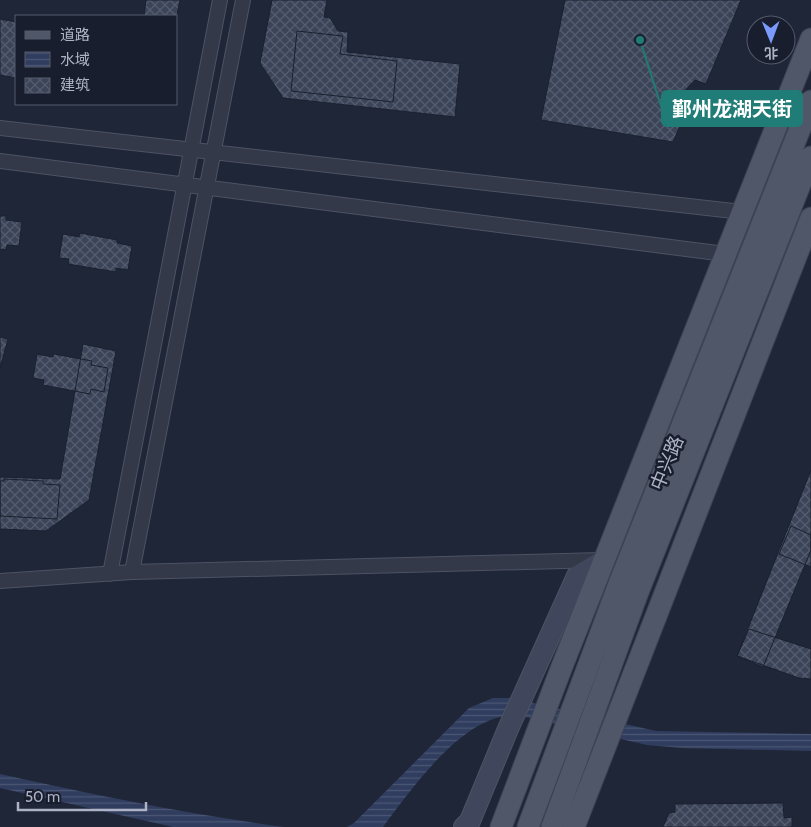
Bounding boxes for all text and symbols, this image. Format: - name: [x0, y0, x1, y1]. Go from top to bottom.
- legend: [15, 15, 178, 105]
- north arrow: [746, 15, 796, 65]
- text: 道路: [60, 26, 90, 44]
- text: 北: [764, 44, 778, 62]
- text: 水域: [60, 51, 90, 69]
- text: 建筑: [60, 76, 90, 94]
- callout: 鄞州龙湖天街: [662, 91, 802, 126]
- text: 鄞州龙湖天街: [672, 97, 792, 121]
- street label: 中兴路: [646, 432, 688, 494]
- scale bar: [18, 780, 145, 812]
- text: 50 m: [25, 788, 60, 806]

